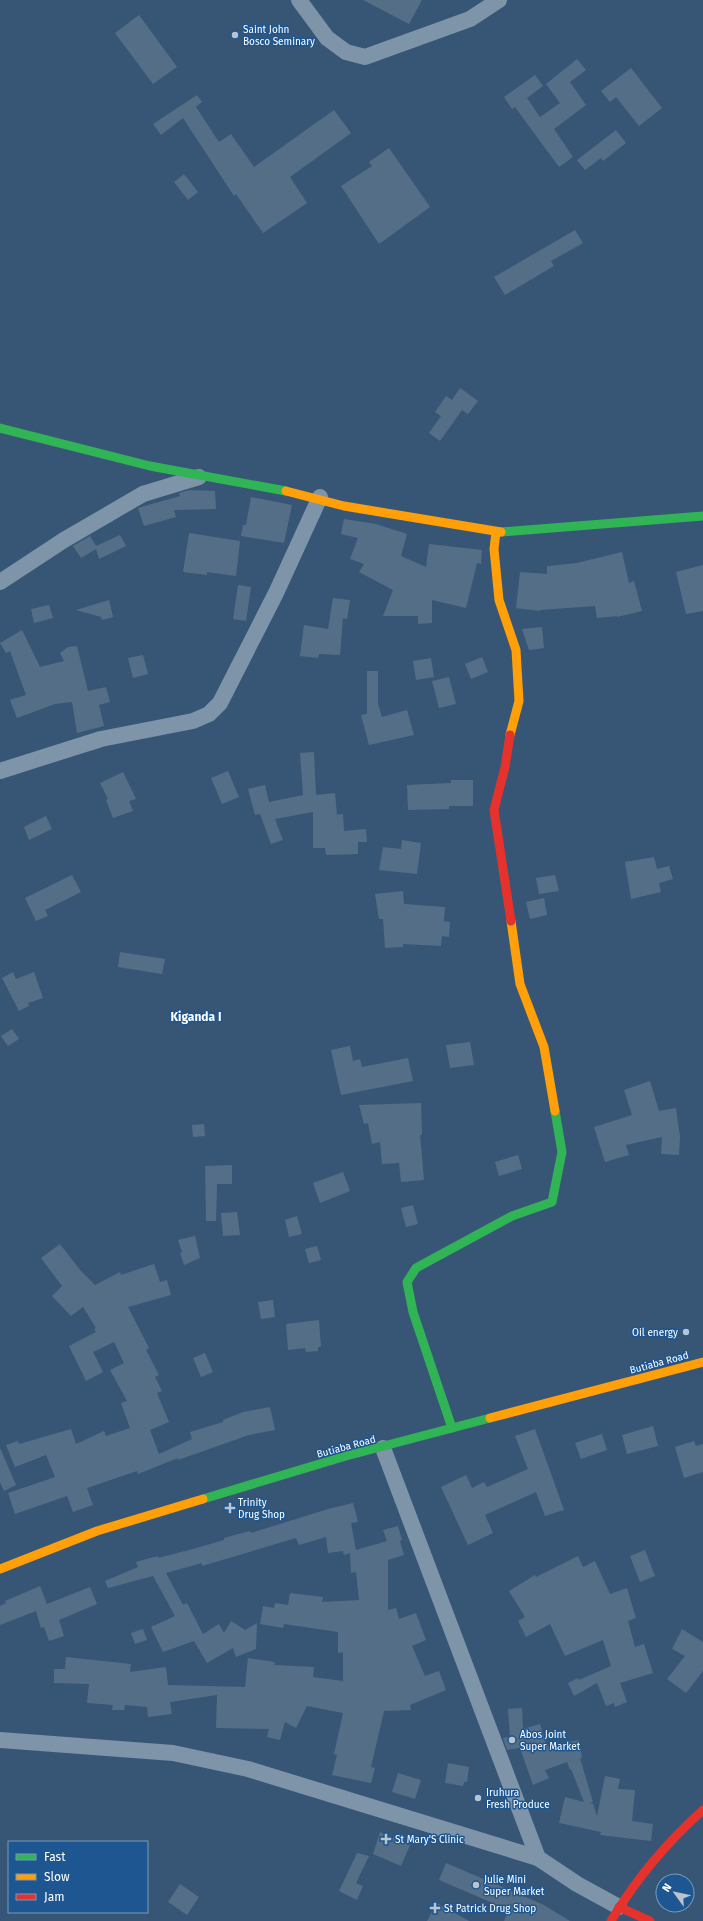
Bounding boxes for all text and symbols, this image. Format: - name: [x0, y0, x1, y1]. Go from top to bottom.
- place label: Saint John Bosco Seminary: [243, 24, 315, 48]
- marker: Saint John Bosco Seminary: [230, 30, 240, 40]
- district label: Kiganda I: [171, 1010, 221, 1024]
- place label: Oil energy: [632, 1327, 678, 1339]
- marker: Oil energy: [681, 1327, 691, 1337]
- street label: Butiaba Road: [628, 1349, 690, 1377]
- street label: Butiaba Road: [315, 1433, 377, 1461]
- place label: Trinity Drug Shop: [238, 1497, 285, 1521]
- marker: Trinity Drug Shop: [225, 1503, 235, 1513]
- place label: Abos Joint Super Market: [520, 1729, 581, 1753]
- marker: Abos Joint Super Market: [507, 1735, 517, 1745]
- place label: Iruhura Fresh Produce: [486, 1787, 550, 1811]
- marker: Iruhura Fresh Produce: [473, 1793, 483, 1803]
- marker: St Mary'S Clinic: [380, 1833, 392, 1845]
- place label: St Mary'S Clinic: [395, 1834, 464, 1846]
- legend: [8, 1841, 148, 1913]
- text: Fast: [44, 1850, 66, 1864]
- text: Slow: [44, 1870, 70, 1884]
- north arrow: [655, 1873, 695, 1913]
- place label: Julie Mini Super Market: [484, 1874, 545, 1898]
- marker: Julie Mini Super Market: [471, 1880, 481, 1890]
- text: N: [660, 1881, 674, 1894]
- text: Jam: [44, 1890, 64, 1904]
- marker: St Patrick Drug Shop: [429, 1902, 441, 1914]
- place label: St Patrick Drug Shop: [444, 1903, 536, 1915]

